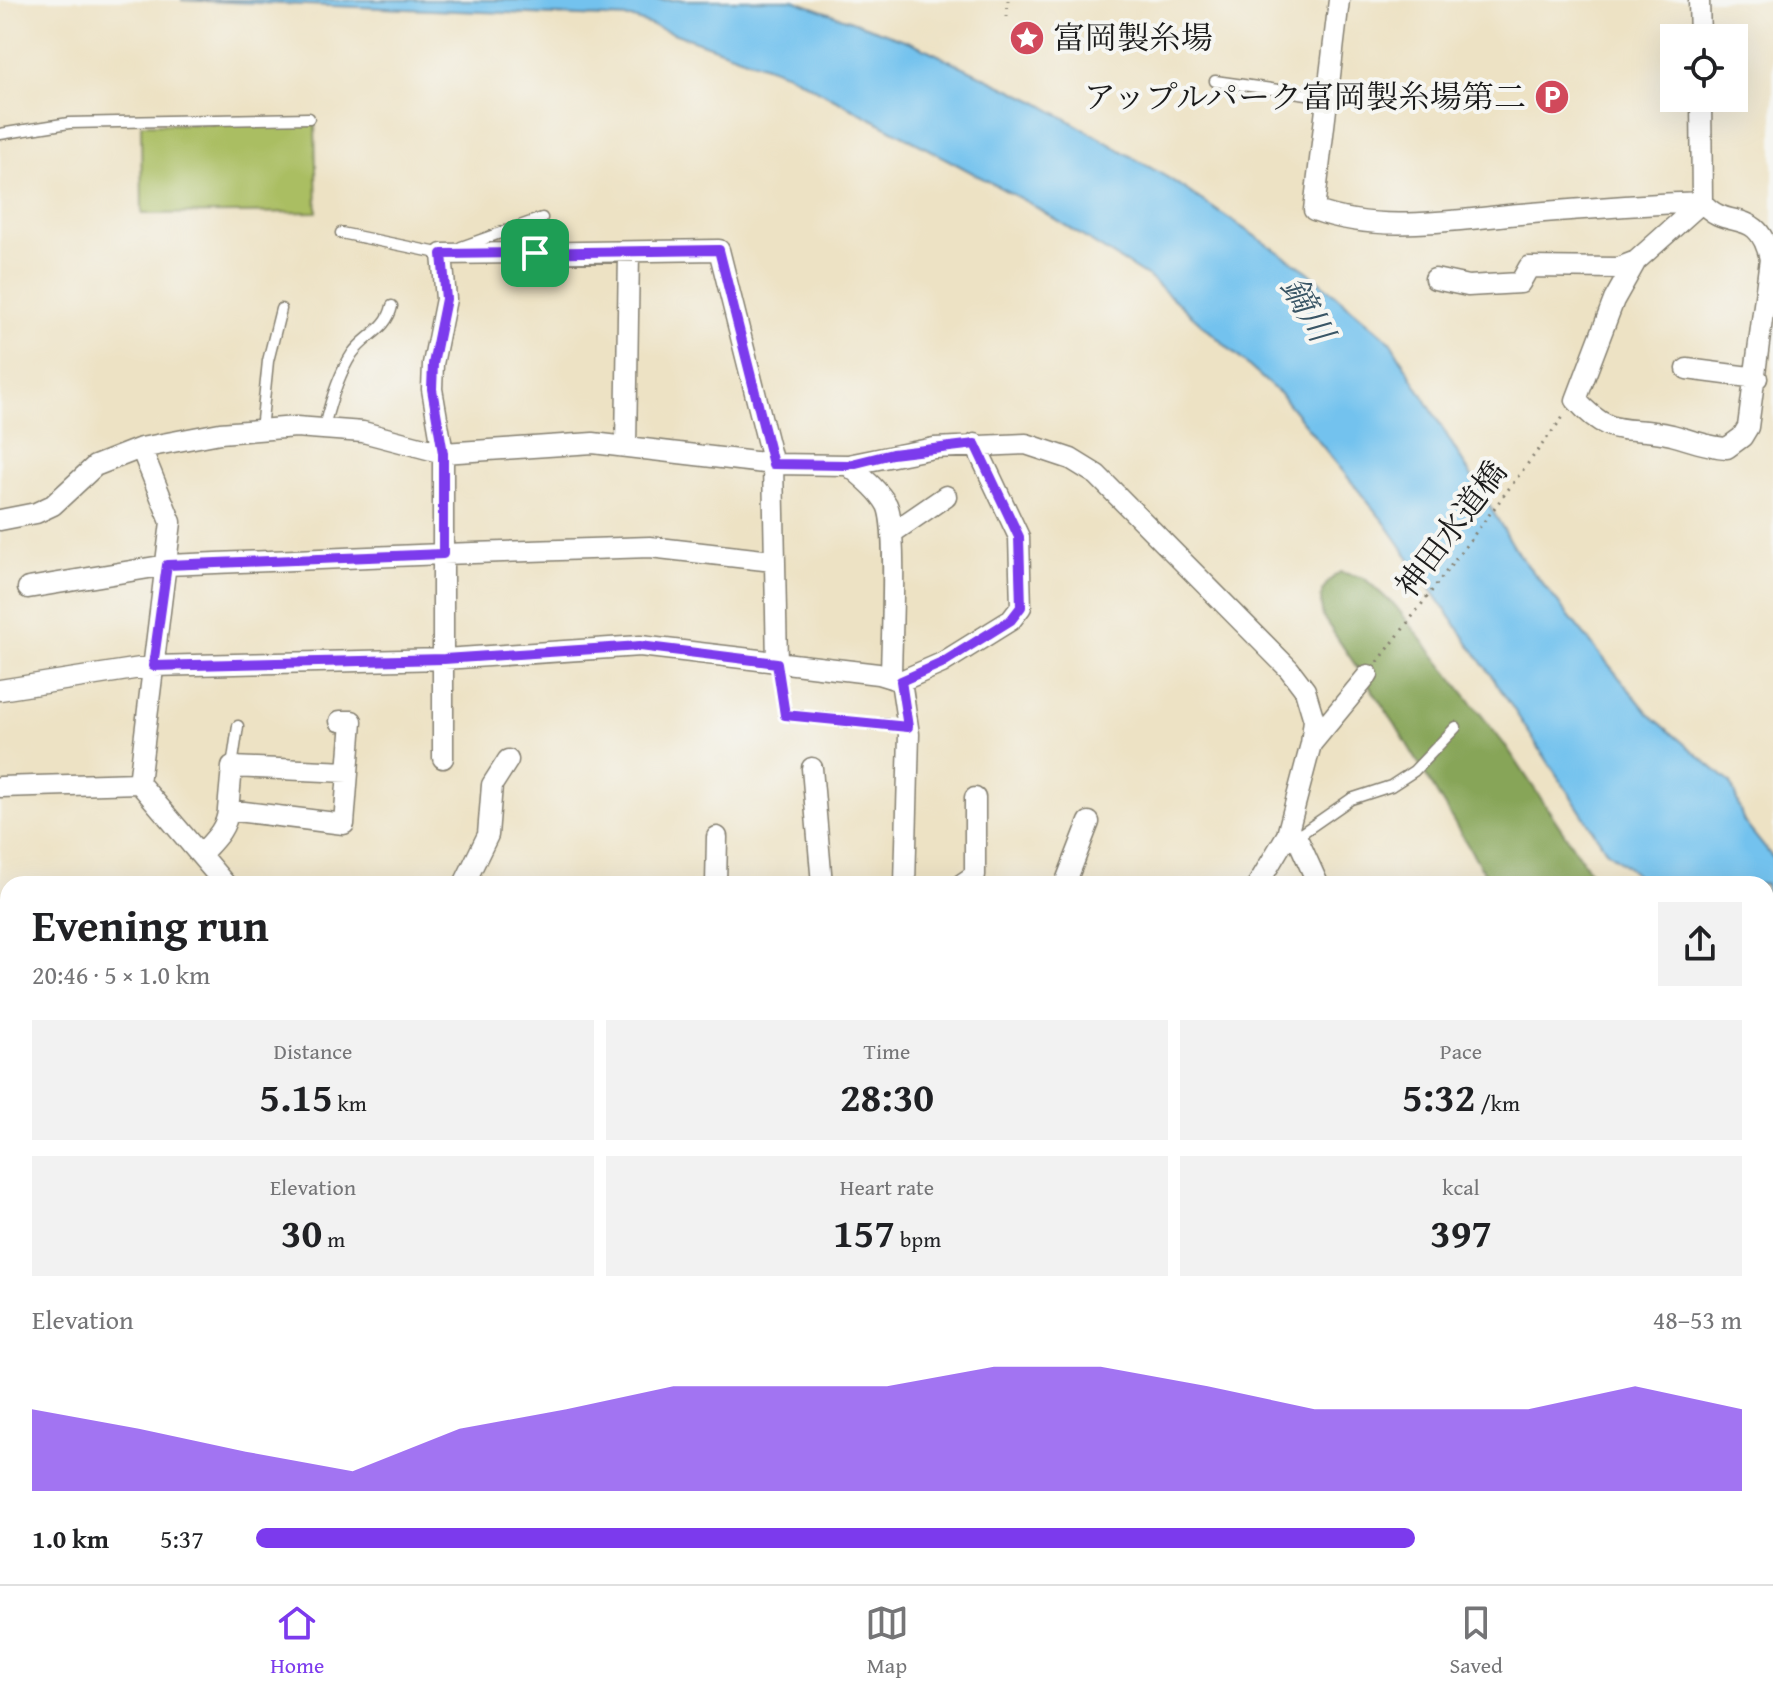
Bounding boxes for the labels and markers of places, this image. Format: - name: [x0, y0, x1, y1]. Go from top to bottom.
- place label: 富岡製糸場: [1053, 14, 1213, 61]
- place icon: 富岡製糸場: [1008, 19, 1046, 57]
- place label: アップルパーク富岡製糸場第二: [1084, 73, 1526, 120]
- parking icon: アップルパーク富岡製糸場第二: [1533, 78, 1571, 116]
- pin: [501, 219, 569, 287]

